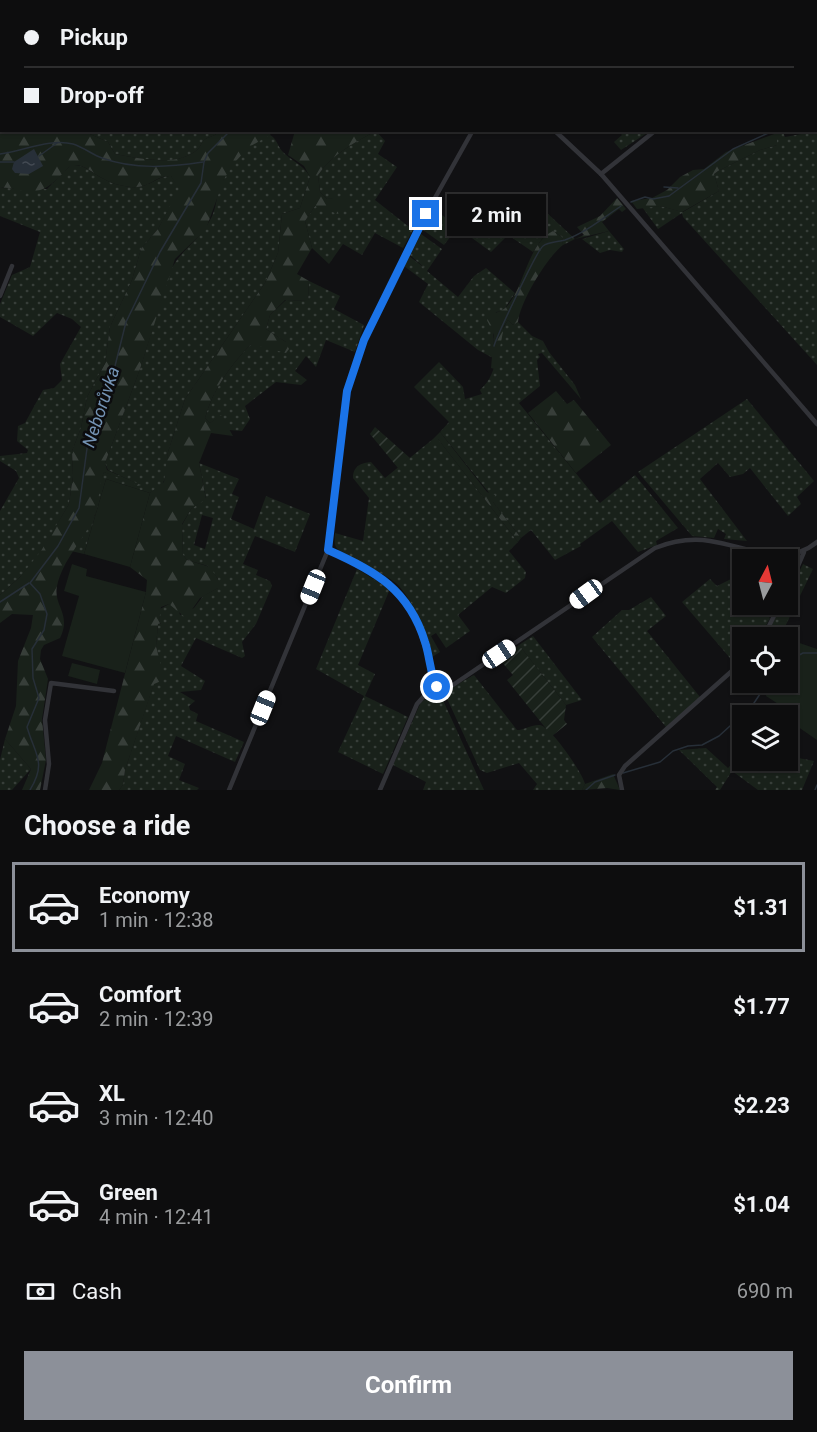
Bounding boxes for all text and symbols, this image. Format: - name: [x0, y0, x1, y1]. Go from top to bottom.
- text: Pickup: [60, 25, 128, 50]
- text: Drop-off: [60, 83, 144, 108]
- callout: 2 min: [447, 193, 546, 235]
- route end: [412, 200, 439, 227]
- text: 2 min: [471, 203, 522, 227]
- water label: Neborůvka: [78, 364, 123, 450]
- north arrow: [732, 549, 798, 615]
- map controls: [732, 549, 798, 771]
- car: [298, 567, 328, 607]
- car: [566, 576, 606, 612]
- button: locate: [732, 627, 798, 693]
- car: [479, 636, 519, 672]
- route start: [423, 673, 450, 700]
- car: [248, 688, 278, 728]
- button: layers: [732, 705, 798, 771]
- text: Choose a ride: [24, 810, 190, 842]
- icon: car: [27, 880, 81, 934]
- text: Economy: [99, 883, 190, 908]
- text: $1.31: [733, 895, 790, 920]
- text: 1 min · 12:38: [99, 908, 214, 932]
- icon: car: [27, 979, 81, 1033]
- text: Comfort: [99, 982, 181, 1007]
- text: $1.77: [733, 994, 790, 1019]
- text: 2 min · 12:39: [99, 1007, 214, 1031]
- icon: car: [27, 1078, 81, 1132]
- text: XL: [99, 1081, 125, 1106]
- text: $2.23: [733, 1093, 790, 1118]
- text: 3 min · 12:40: [99, 1106, 214, 1130]
- icon: car: [27, 1177, 81, 1231]
- text: Green: [99, 1180, 158, 1205]
- text: $1.04: [733, 1192, 790, 1217]
- text: 4 min · 12:41: [99, 1205, 214, 1229]
- icon: cash: [24, 1275, 57, 1308]
- text: Cash: [72, 1279, 122, 1304]
- text: 690 m: [737, 1279, 793, 1303]
- button: Confirm: [24, 1351, 793, 1420]

